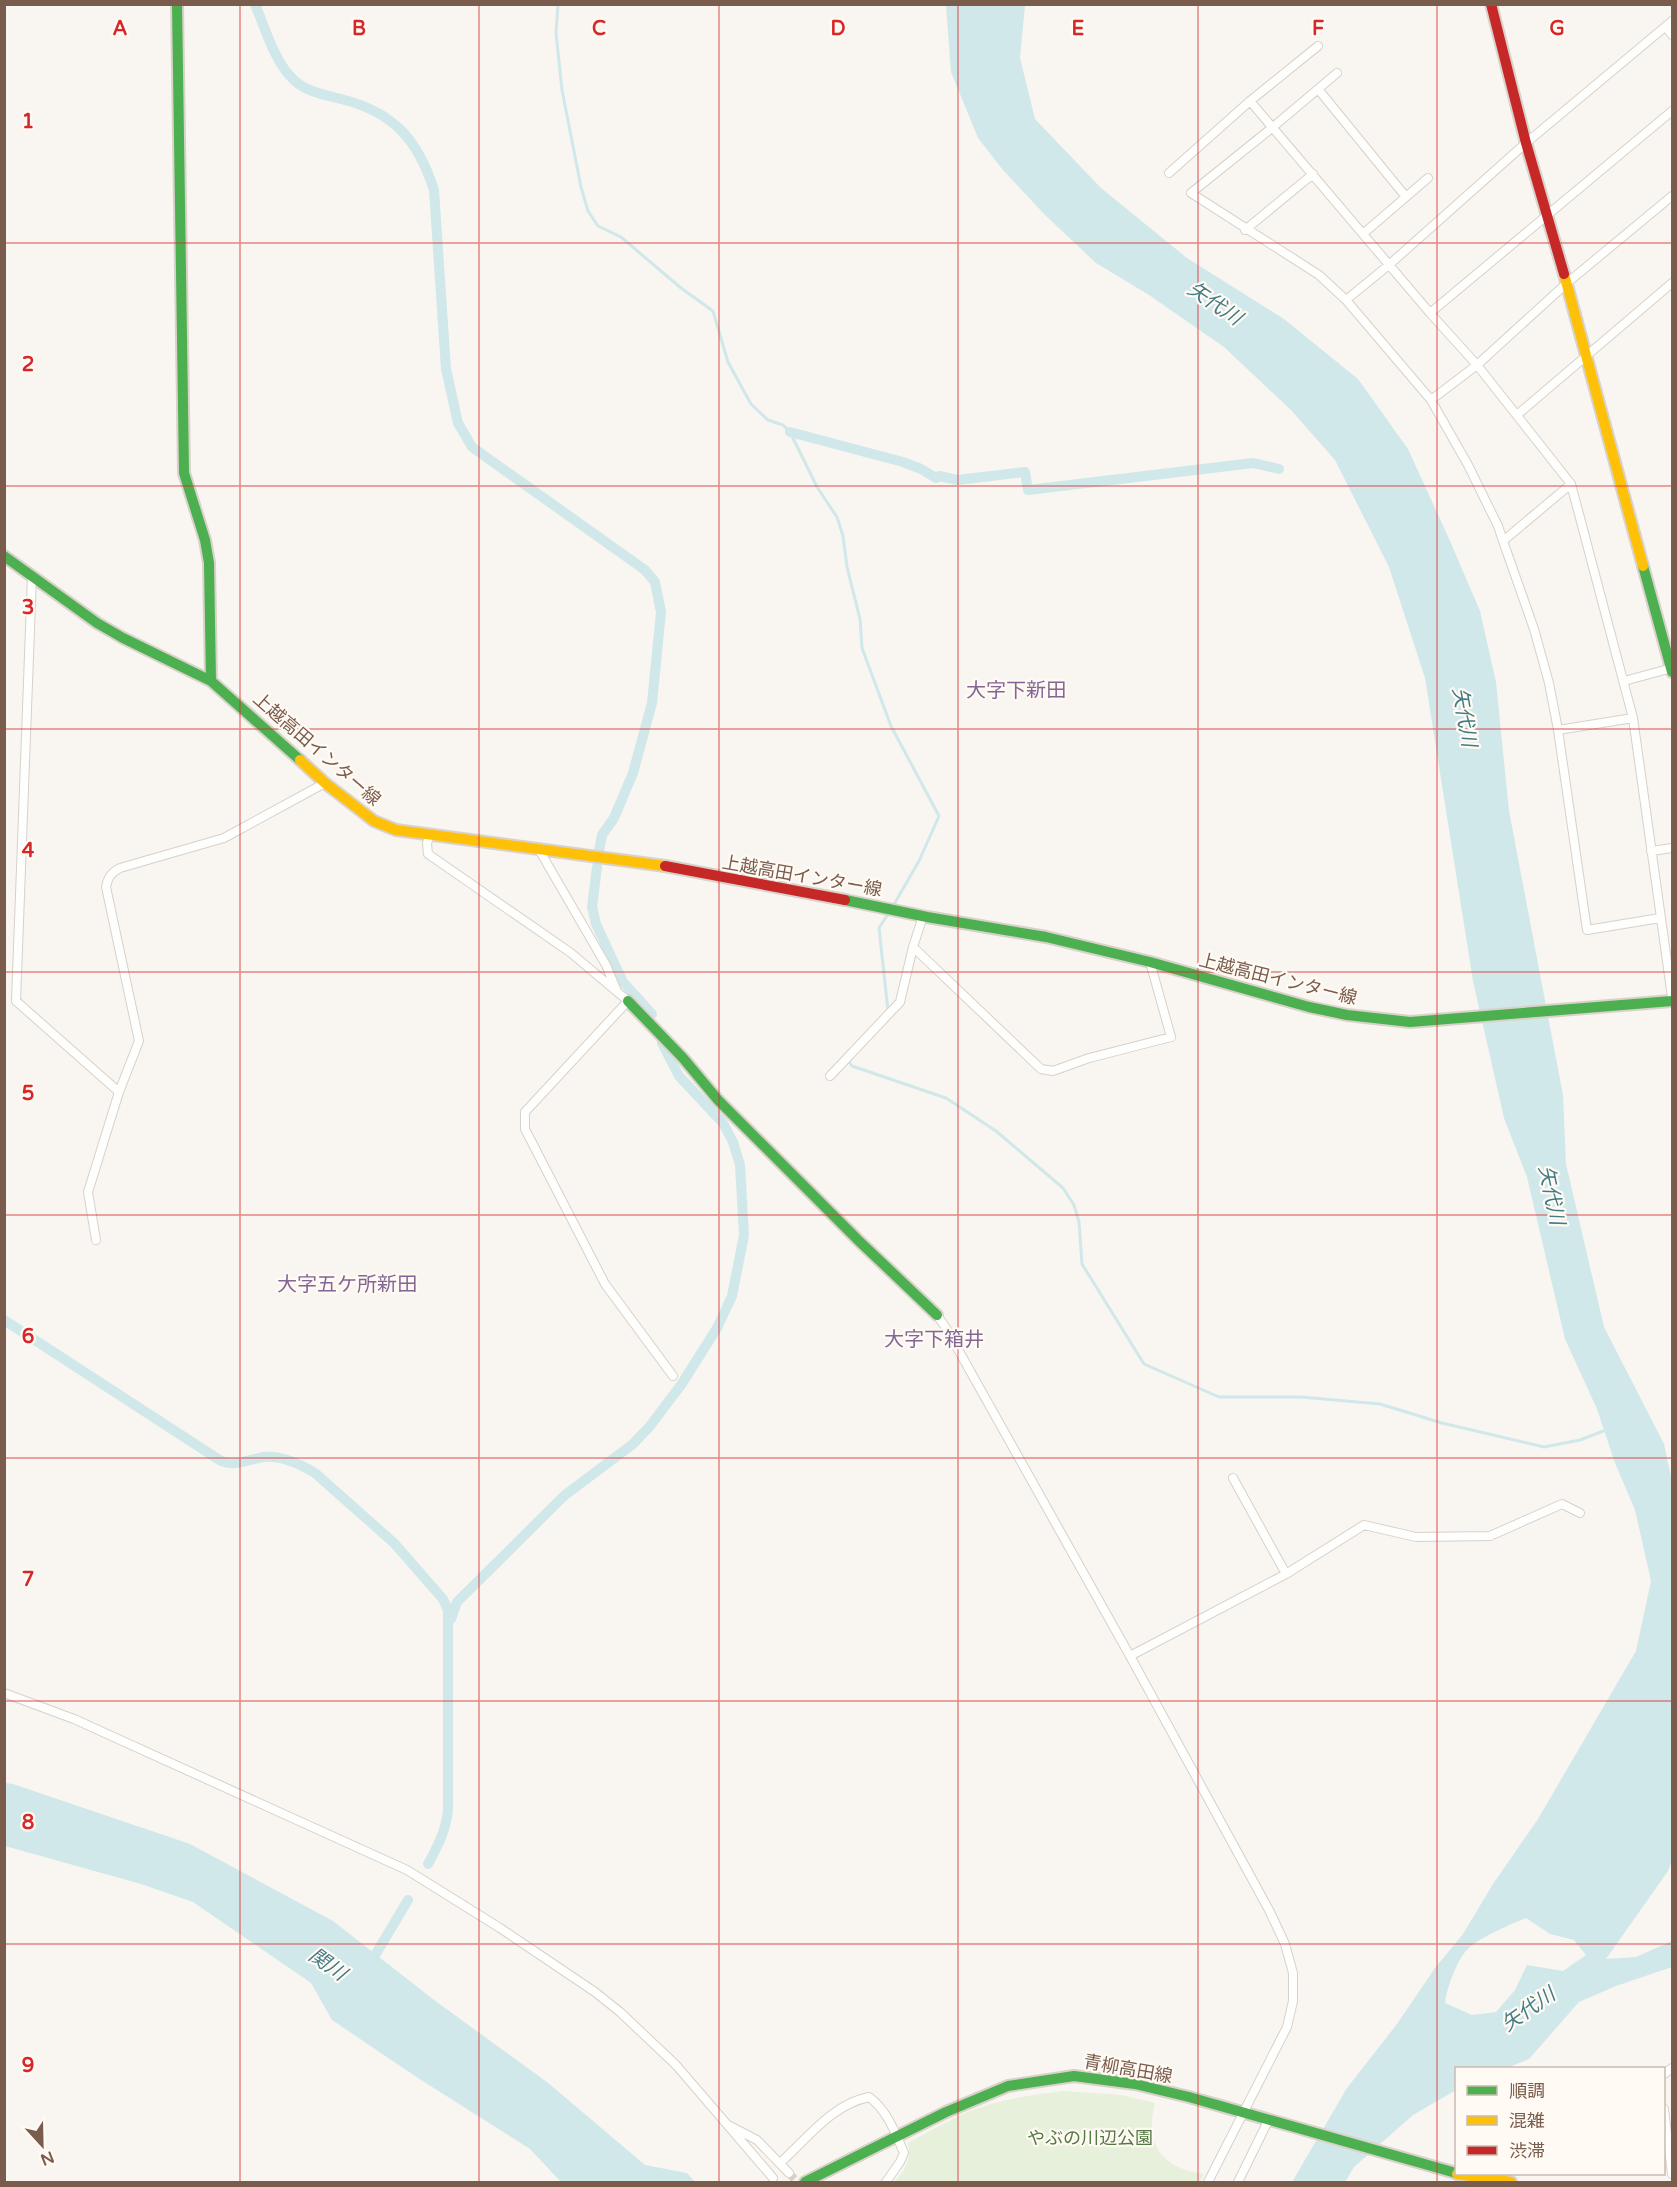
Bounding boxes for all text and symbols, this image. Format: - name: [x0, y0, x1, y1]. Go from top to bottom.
- text: A: [113, 17, 128, 41]
- text: B: [352, 17, 366, 41]
- text: C: [592, 17, 606, 41]
- text: D: [830, 17, 846, 41]
- text: E: [1072, 17, 1085, 41]
- text: F: [1312, 17, 1324, 41]
- text: G: [1549, 17, 1565, 41]
- text: 1: [22, 110, 34, 134]
- water label: 矢代川: [1183, 277, 1248, 332]
- text: 2: [22, 353, 34, 377]
- text: 3: [22, 596, 34, 620]
- district label: 大字下新田: [966, 679, 1066, 703]
- water label: 矢代川: [1447, 686, 1481, 751]
- street label: 上越高田インター線: [249, 688, 385, 810]
- text: 4: [22, 839, 35, 863]
- street label: 上越高田インター線: [720, 851, 884, 901]
- street label: 上越高田インター線: [1197, 949, 1359, 1009]
- text: 5: [22, 1082, 34, 1106]
- water label: 矢代川: [1533, 1163, 1569, 1229]
- district label: 大字五ケ所新田: [277, 1273, 417, 1297]
- text: 6: [22, 1325, 34, 1349]
- district label: 大字下箱井: [884, 1328, 984, 1352]
- text: 7: [22, 1568, 34, 1592]
- text: 8: [22, 1811, 34, 1835]
- water label: 関川: [304, 1944, 352, 1987]
- water label: 矢代川: [1497, 1982, 1562, 2037]
- street label: 青柳高田線: [1082, 2050, 1174, 2088]
- text: 9: [22, 2054, 34, 2078]
- legend: [1455, 2067, 1665, 2175]
- text: 順調: [1509, 2080, 1545, 2102]
- text: 混雑: [1509, 2110, 1545, 2132]
- north arrow: [12, 2115, 72, 2175]
- park label: やぶの川辺公園: [1027, 2127, 1153, 2149]
- text: 渋滞: [1509, 2140, 1545, 2162]
- text: N: [38, 2146, 57, 2170]

